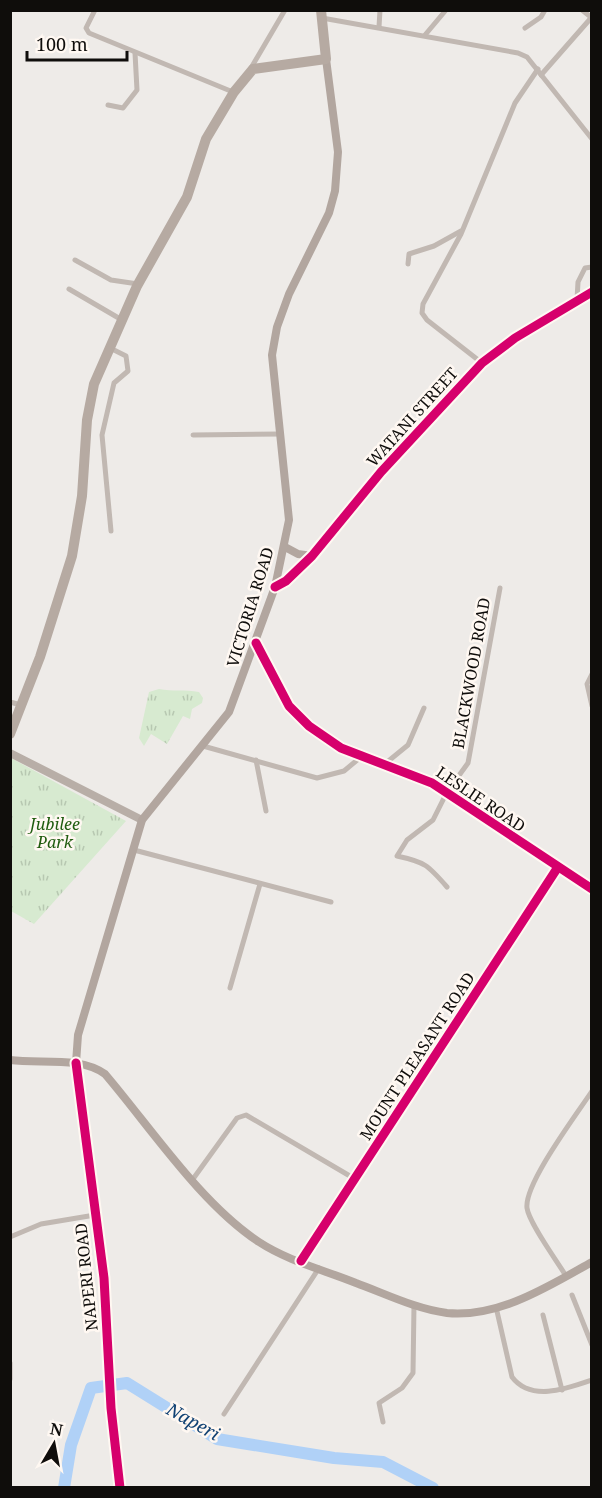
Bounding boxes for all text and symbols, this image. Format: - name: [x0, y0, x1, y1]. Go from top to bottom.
- scale bar: [27, 24, 128, 62]
- text: 100 m: [36, 32, 88, 56]
- street label: WATANI STREET: [361, 362, 463, 471]
- street label: VICTORIA ROAD: [221, 544, 279, 670]
- street label: BLACKWOOD ROAD: [447, 596, 495, 750]
- street label: LESLIE ROAD: [432, 761, 530, 837]
- park label: Jubilee Park: [27, 813, 80, 853]
- street label: MOUNT PLEASANT ROAD: [354, 968, 480, 1144]
- street label: NAPERI ROAD: [69, 1222, 103, 1332]
- water label: Naperi: [162, 1396, 225, 1446]
- north arrow: [24, 1414, 84, 1474]
- text: N: [48, 1417, 65, 1441]

